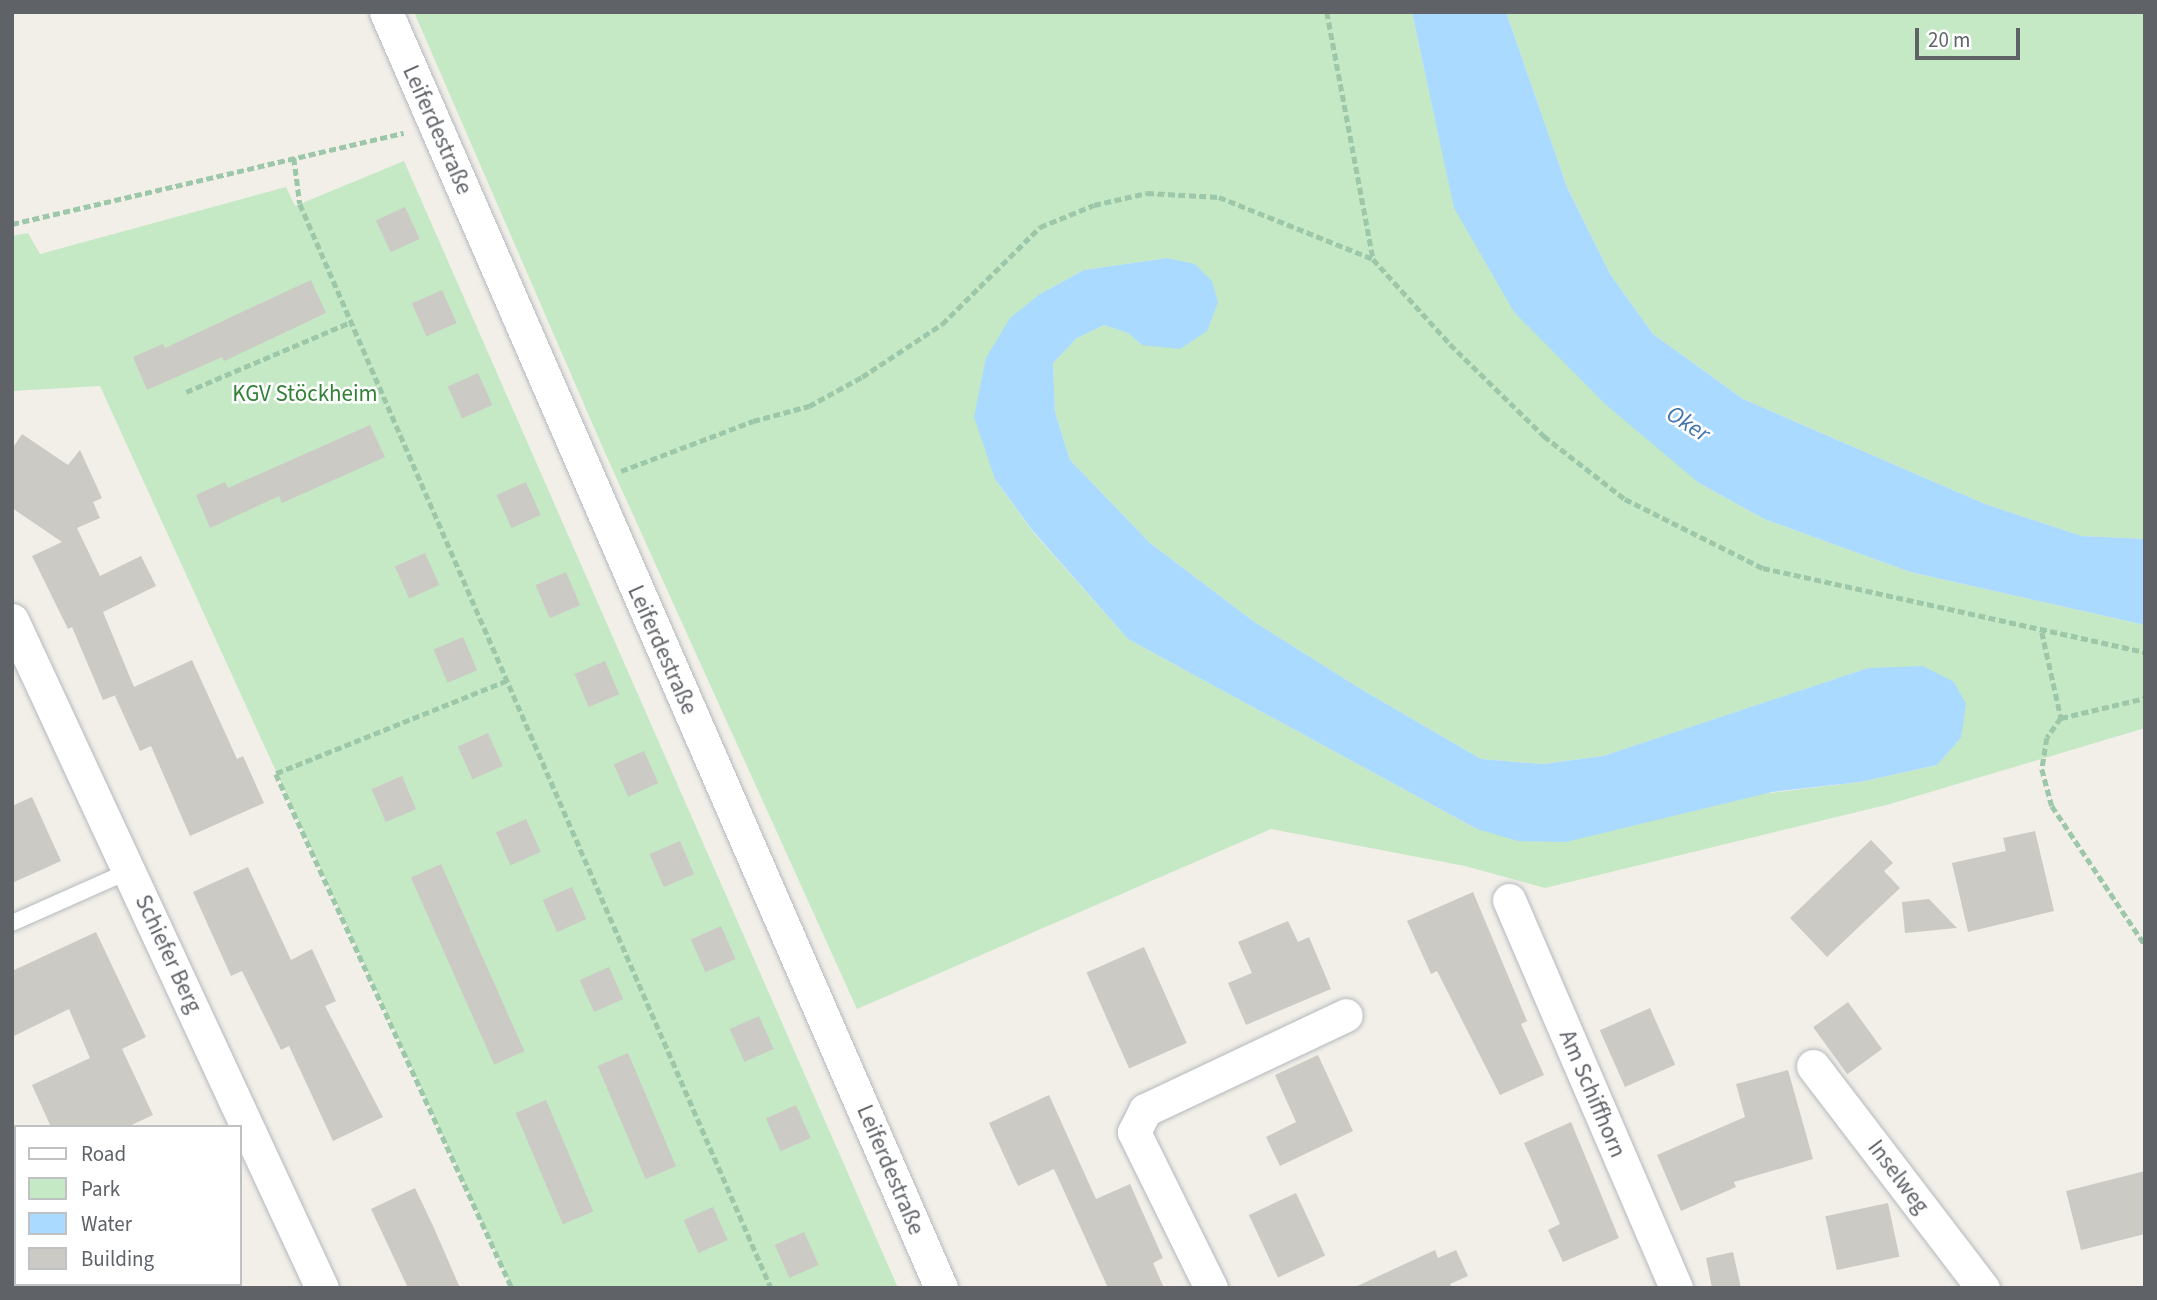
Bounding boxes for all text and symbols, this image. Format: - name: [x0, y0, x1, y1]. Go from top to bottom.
- scale bar: [1919, 14, 2024, 58]
- text: 20 m: [1928, 25, 1970, 55]
- street label: Leiferdestraße: [396, 61, 478, 199]
- park label: KGV Stöckheim: [232, 380, 378, 408]
- water label: Oker: [1661, 399, 1715, 449]
- street label: Leiferdestraße: [621, 581, 703, 719]
- street label: Schiefer Berg: [129, 891, 207, 1017]
- street label: Am Schiffhorn: [1553, 1026, 1631, 1162]
- street label: Leiferdestraße: [850, 1101, 930, 1239]
- legend: [14, 1125, 242, 1286]
- street label: Inselweg: [1861, 1135, 1935, 1219]
- text: Road: [81, 1139, 126, 1169]
- text: Park: [81, 1174, 120, 1204]
- text: Water: [81, 1209, 132, 1239]
- text: Building: [81, 1244, 154, 1274]

